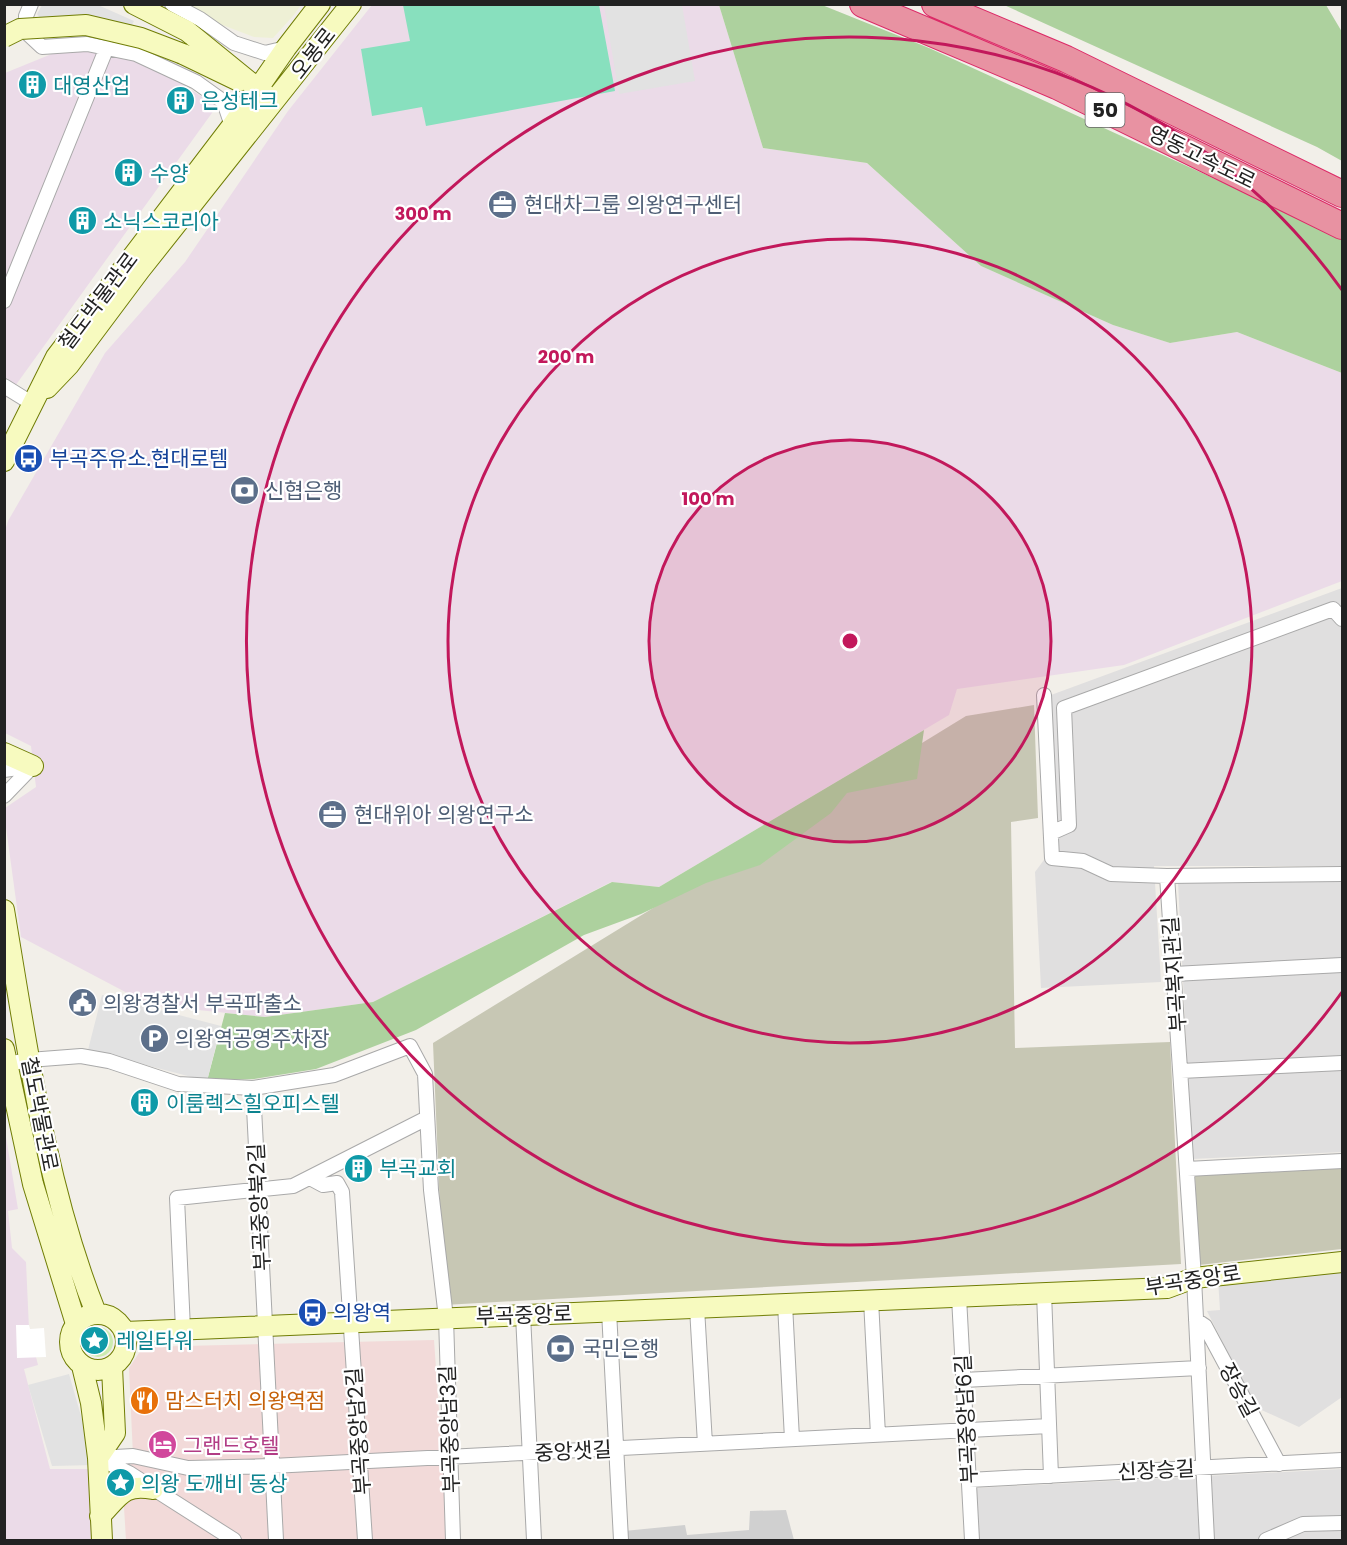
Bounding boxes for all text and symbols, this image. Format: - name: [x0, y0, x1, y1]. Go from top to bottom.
- street label: 오봉로: [284, 21, 342, 85]
- building icon: 대영산업: [16, 69, 48, 101]
- place label: 대영산업: [53, 71, 130, 100]
- building icon: 은성테크: [164, 84, 196, 116]
- place label: 은성테크: [201, 86, 278, 115]
- road number: 50: [1086, 93, 1124, 127]
- street label: 영동고속도로: [1144, 119, 1260, 195]
- building icon: 수양: [113, 157, 145, 189]
- place label: 수양: [150, 159, 189, 188]
- office icon: 현대차그룹 의왕연구센터: [487, 188, 519, 220]
- place label: 현대차그룹 의왕연구센터: [524, 190, 742, 219]
- text: 300 m: [394, 201, 452, 226]
- building icon: 소닉스코리아: [66, 205, 98, 237]
- place label: 소닉스코리아: [103, 207, 219, 236]
- street label: 철도박물관로: [52, 246, 144, 356]
- text: 200 m: [538, 344, 594, 369]
- bus stop icon: 부곡주유소.현대로템: [13, 442, 45, 474]
- place label: 부곡주유소.현대로템: [50, 444, 228, 473]
- bank icon: 신협은행: [228, 474, 260, 506]
- place label: 신협은행: [265, 476, 342, 505]
- text: 100 m: [681, 486, 735, 511]
- centre of rings: [840, 631, 860, 651]
- office icon: 현대위아 의왕연구소: [317, 798, 349, 830]
- place label: 현대위아 의왕연구소: [354, 800, 534, 829]
- street label: 부곡복지관길: [1155, 915, 1193, 1033]
- public building icon: 의왕경찰서 부곡파출소: [66, 987, 98, 1019]
- place label: 의왕경찰서 부곡파출소: [103, 989, 302, 1018]
- parking icon: 의왕역공영주차장: [138, 1022, 170, 1054]
- place label: 의왕역공영주차장: [175, 1024, 330, 1053]
- street label: 철도박물관로: [15, 1054, 65, 1174]
- building icon: 이룸렉스힐오피스텔: [129, 1087, 161, 1119]
- place label: 이룸렉스힐오피스텔: [166, 1089, 340, 1118]
- street label: 부곡중앙북2길: [241, 1142, 277, 1272]
- building icon: 부곡교회: [342, 1152, 374, 1184]
- place label: 부곡교회: [379, 1154, 456, 1183]
- street label: 부곡중앙로: [1143, 1258, 1243, 1302]
- bus stop icon: 의왕역: [296, 1296, 328, 1328]
- place label: 의왕역: [333, 1298, 391, 1327]
- street label: 부곡중앙로: [475, 1299, 573, 1331]
- place icon: 레일타워: [79, 1324, 111, 1356]
- place label: 레일타워: [116, 1326, 193, 1355]
- bank icon: 국민은행: [545, 1332, 577, 1364]
- place label: 국민은행: [582, 1334, 659, 1363]
- street label: 부곡중앙남6길: [948, 1354, 984, 1484]
- street label: 장승길: [1213, 1358, 1265, 1422]
- street label: 부곡중앙남3길: [432, 1364, 466, 1494]
- street label: 부곡중앙남2길: [339, 1366, 377, 1496]
- restaurant icon: 맘스터치 의왕역점: [128, 1384, 160, 1416]
- place label: 맘스터치 의왕역점: [165, 1386, 325, 1415]
- hotel icon: 그랜드호텔: [146, 1429, 178, 1461]
- place label: 그랜드호텔: [183, 1431, 280, 1460]
- street label: 중앙샛길: [534, 1434, 612, 1468]
- street label: 신장승길: [1117, 1453, 1195, 1487]
- place icon: 의왕 도깨비 동상: [104, 1467, 136, 1499]
- place label: 의왕 도깨비 동상: [141, 1469, 287, 1498]

